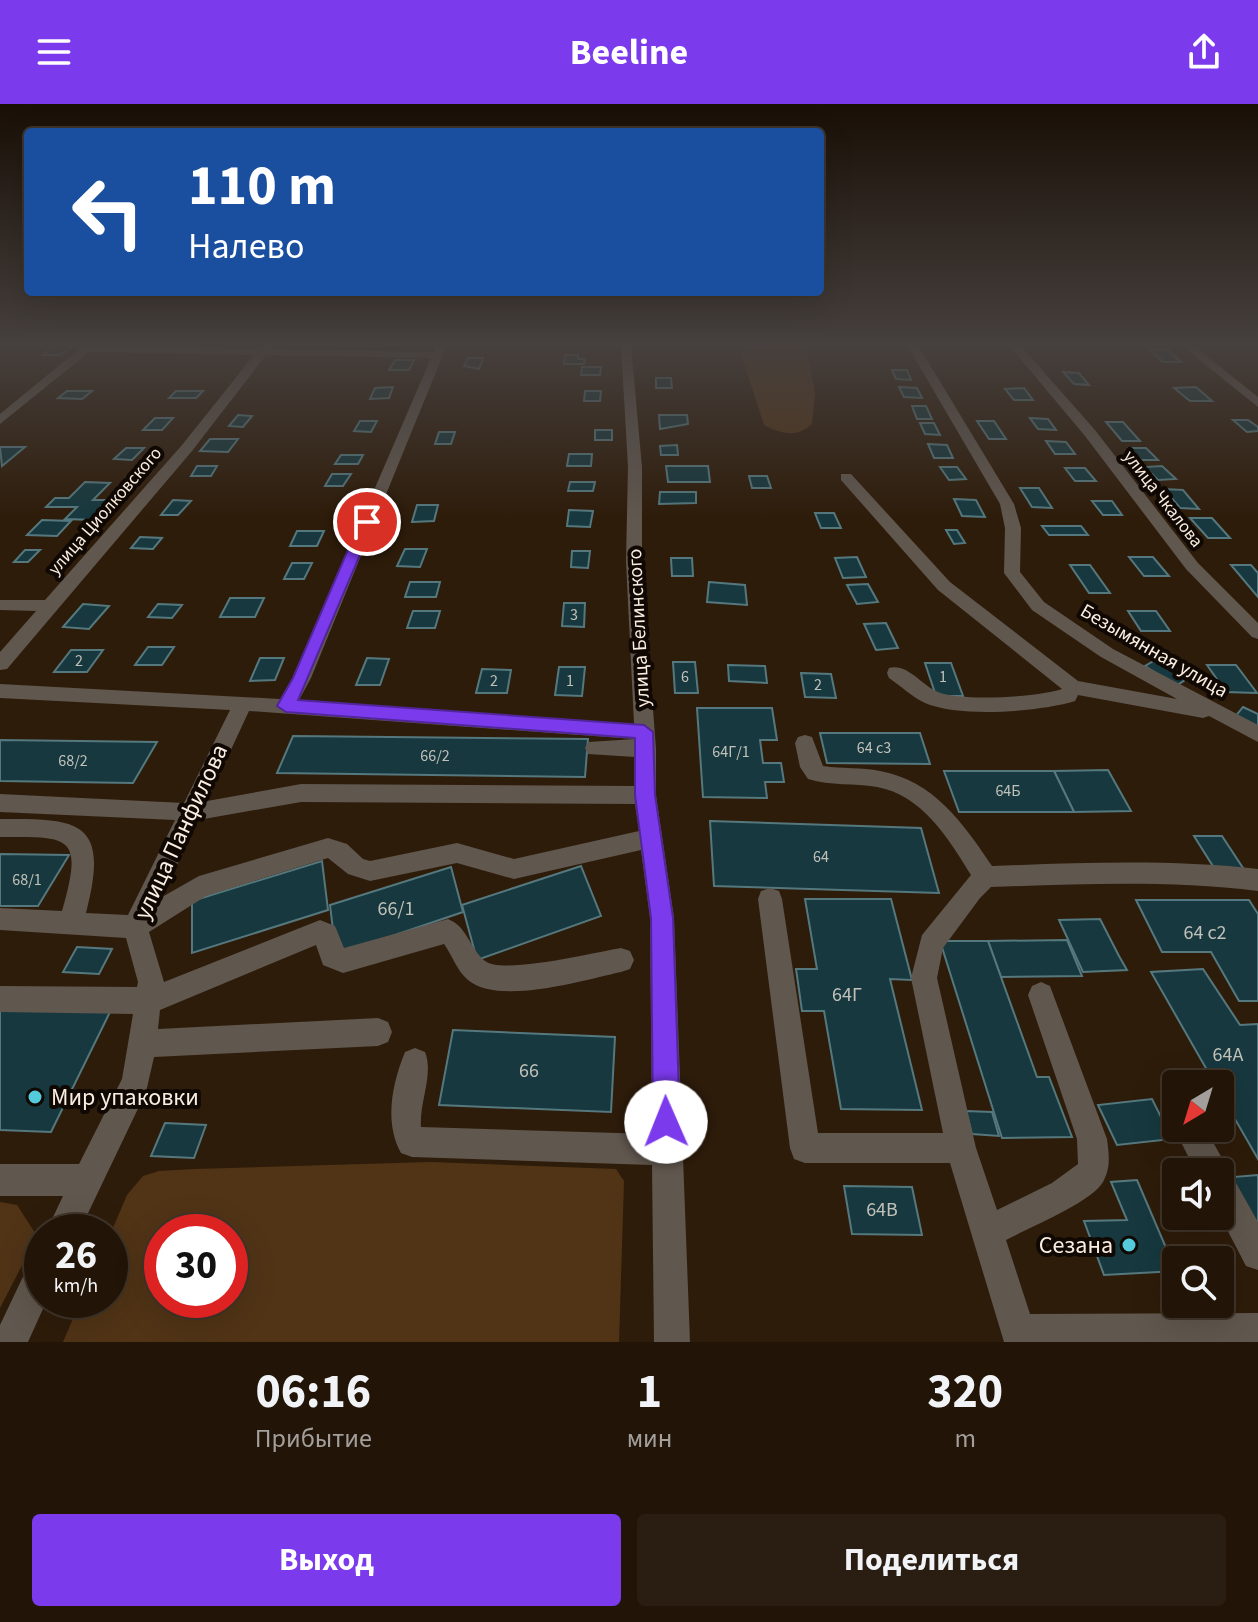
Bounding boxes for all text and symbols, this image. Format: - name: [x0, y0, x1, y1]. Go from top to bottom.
- text: Beeline: [570, 27, 688, 78]
- icon: menu: [32, 30, 76, 74]
- icon: share: [1182, 30, 1226, 74]
- text: 110 m: [188, 147, 336, 226]
- icon: left: [56, 160, 160, 264]
- text: Налево: [188, 221, 304, 272]
- street label: улица Циолковского: [42, 442, 168, 580]
- street label: улица Чкалова: [1117, 445, 1209, 553]
- pin: [333, 488, 401, 556]
- icon: arrive: [345, 500, 389, 544]
- street label: улица Белинского: [621, 548, 657, 708]
- street label: Безымянная улица: [1075, 597, 1233, 705]
- house number: 3: [570, 604, 578, 626]
- house number: 2: [75, 650, 83, 672]
- house number: 6: [681, 666, 689, 688]
- house number: 1: [939, 666, 947, 688]
- house number: 2: [490, 670, 498, 692]
- house number: 1: [566, 670, 574, 692]
- house number: 2: [814, 674, 822, 696]
- house number: 64 с3: [857, 737, 891, 759]
- street label: улица Панфилова: [125, 739, 237, 925]
- house number: 64Г/1: [712, 741, 750, 763]
- house number: 66/2: [420, 745, 450, 767]
- house number: 68/2: [58, 750, 88, 772]
- house number: 64Б: [995, 780, 1021, 802]
- house number: 64: [813, 846, 829, 868]
- house number: 68/1: [12, 869, 42, 891]
- house number: 66/1: [378, 895, 414, 923]
- house number: 64 с2: [1184, 919, 1227, 947]
- house number: 64Г: [832, 981, 862, 1009]
- house number: 64А: [1213, 1041, 1243, 1069]
- house number: 66: [519, 1057, 539, 1085]
- north arrow: [1162, 1070, 1234, 1142]
- map controls: [1162, 1070, 1234, 1318]
- place label: Мир упаковки: [51, 1080, 199, 1115]
- position arrow: [624, 1080, 708, 1164]
- marker: Мир упаковки: [26, 1088, 44, 1106]
- button: sound: [1162, 1158, 1234, 1230]
- house number: 64В: [866, 1196, 898, 1224]
- speed limit sign: 30: [144, 1214, 248, 1318]
- text: 26: [55, 1227, 97, 1284]
- place label: Сезана: [1039, 1228, 1113, 1263]
- marker: Сезана: [1120, 1236, 1138, 1254]
- button: search: [1162, 1246, 1234, 1318]
- text: km/h: [54, 1272, 98, 1300]
- text: 06:16: [255, 1358, 371, 1426]
- text: 1: [637, 1358, 662, 1426]
- text: 320: [927, 1358, 1003, 1426]
- text: Прибытие: [255, 1420, 372, 1457]
- text: мин: [627, 1420, 672, 1457]
- text: m: [954, 1420, 976, 1457]
- button: Выход: [32, 1514, 621, 1606]
- button: Поделиться: [637, 1514, 1226, 1606]

